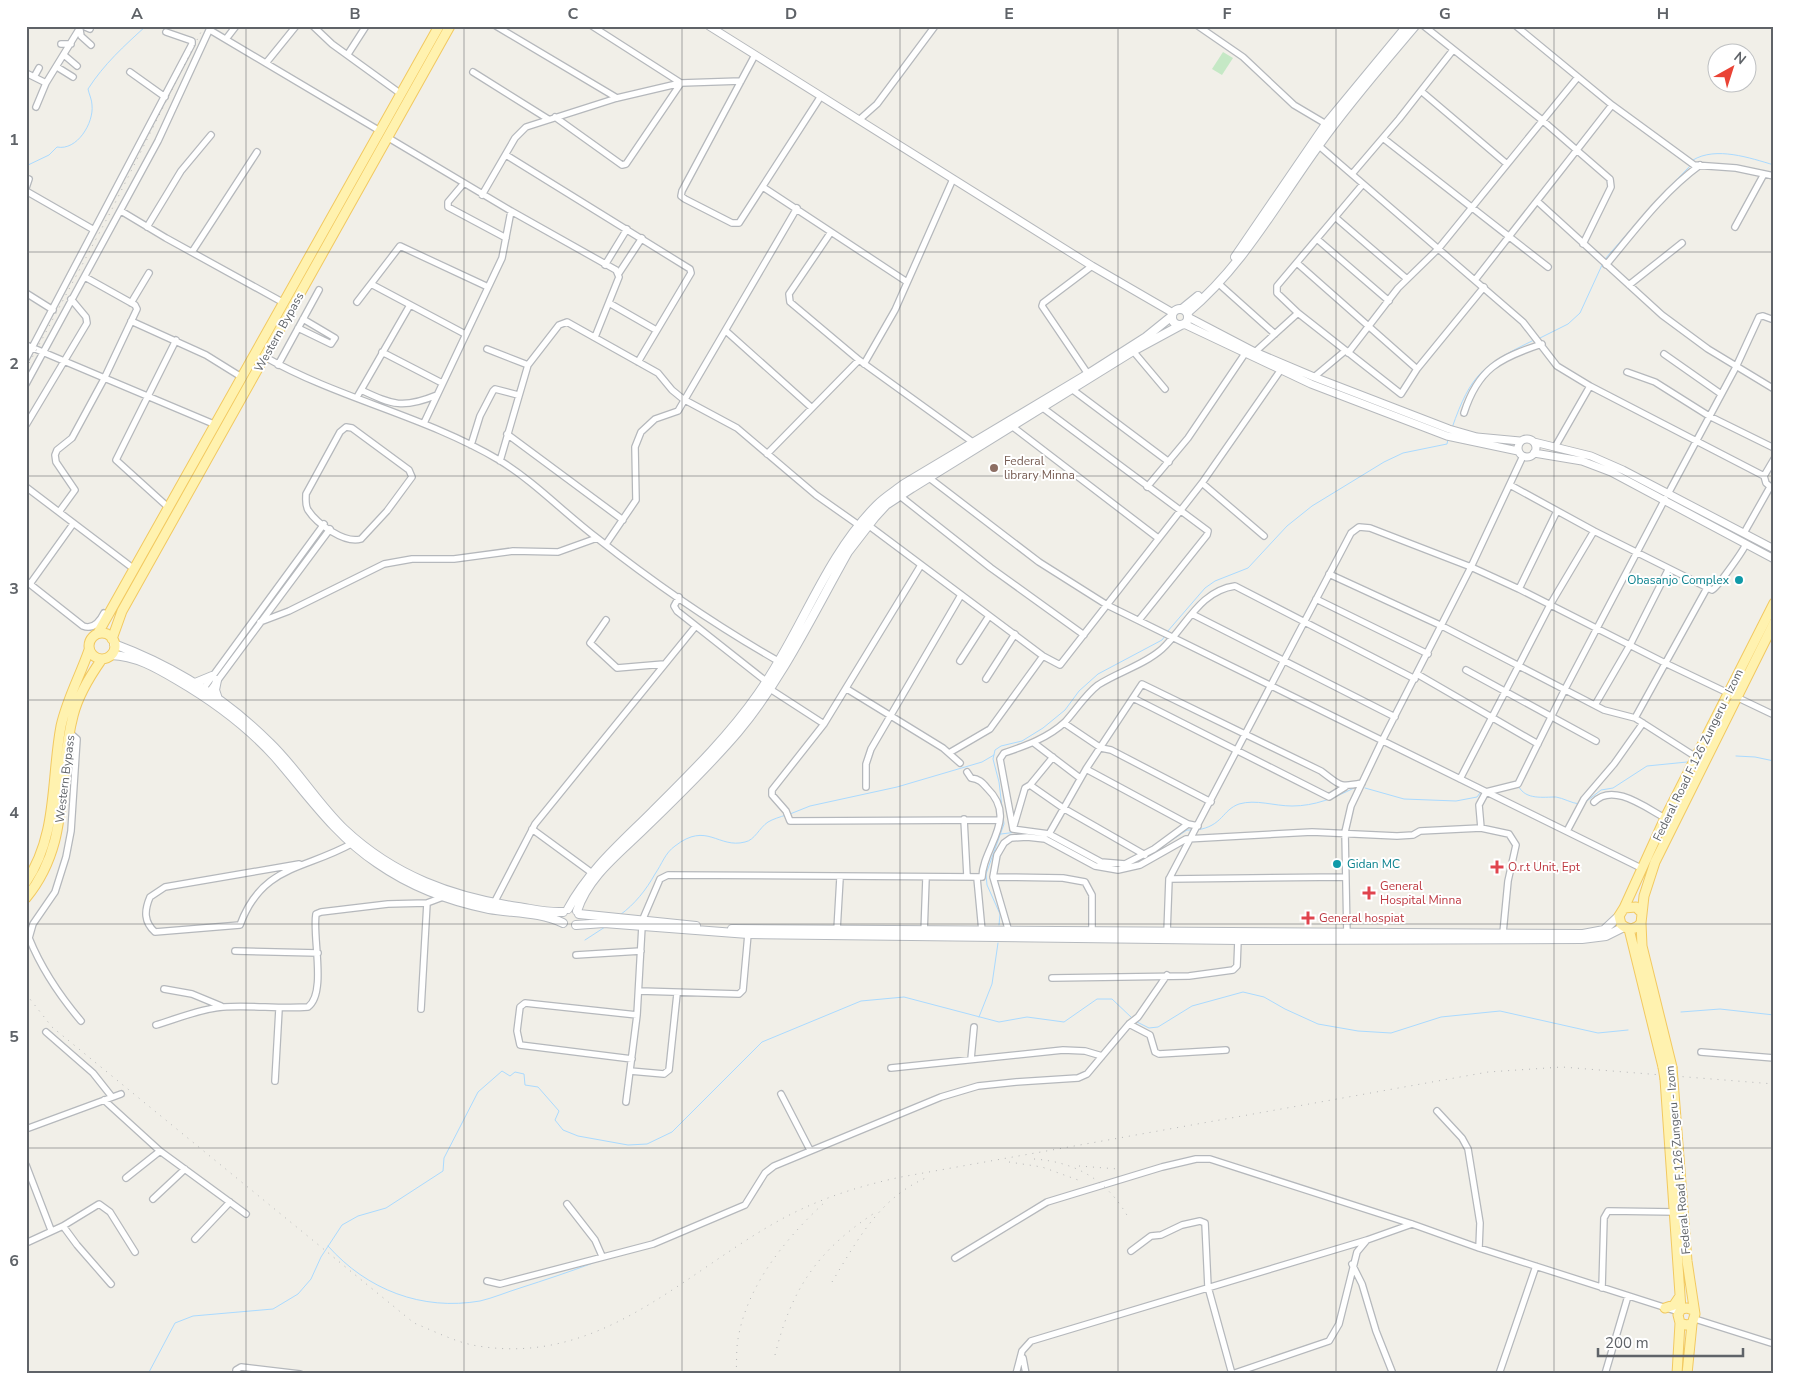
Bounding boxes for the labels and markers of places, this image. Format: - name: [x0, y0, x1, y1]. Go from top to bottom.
- place label: Federal library Minna: [1004, 453, 1075, 483]
- marker: Federal library Minna: [988, 462, 1000, 474]
- place label: Obasanjo Complex: [1627, 572, 1730, 588]
- marker: Obasanjo Complex: [1733, 574, 1745, 586]
- place label: Gidan MC: [1347, 856, 1400, 872]
- marker: Gidan MC: [1331, 858, 1343, 870]
- place label: O.r.t Unit, Ept: [1508, 859, 1581, 875]
- marker: O.r.t Unit, Ept: [1490, 860, 1504, 874]
- place label: General Hospital Minna: [1380, 878, 1462, 908]
- marker: General Hospital Minna: [1362, 886, 1376, 900]
- place label: General hospiat: [1319, 910, 1405, 926]
- marker: General hospiat: [1301, 911, 1315, 925]

